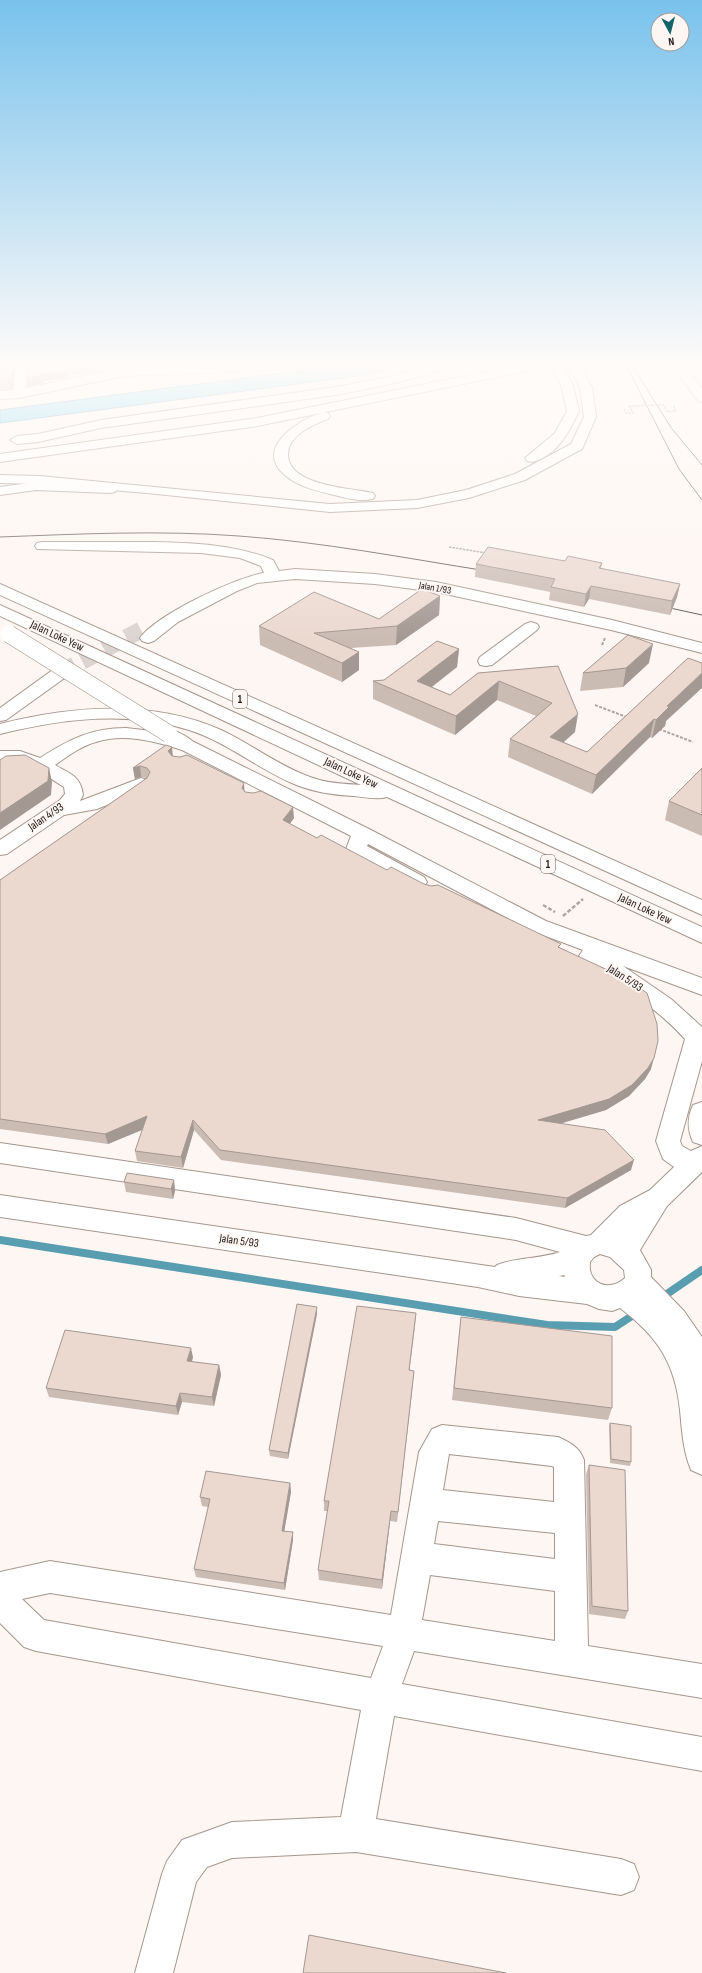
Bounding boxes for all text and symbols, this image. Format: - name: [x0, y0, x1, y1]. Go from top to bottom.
- north arrow: [650, 12, 690, 52]
- text: N: [667, 35, 675, 48]
- street label: Jalan 1/93: [417, 579, 452, 597]
- street label: Jalan Loke Yew: [27, 617, 86, 655]
- road number: 1: [233, 690, 247, 708]
- street label: Jalan Loke Yew: [321, 754, 380, 792]
- street label: Jalan 4/93: [24, 800, 67, 835]
- road number: 1: [541, 855, 555, 873]
- street label: Jalan Loke Yew: [615, 890, 674, 928]
- street label: Jalan 5/93: [603, 960, 646, 995]
- street label: Jalan 5/93: [217, 1231, 260, 1251]

